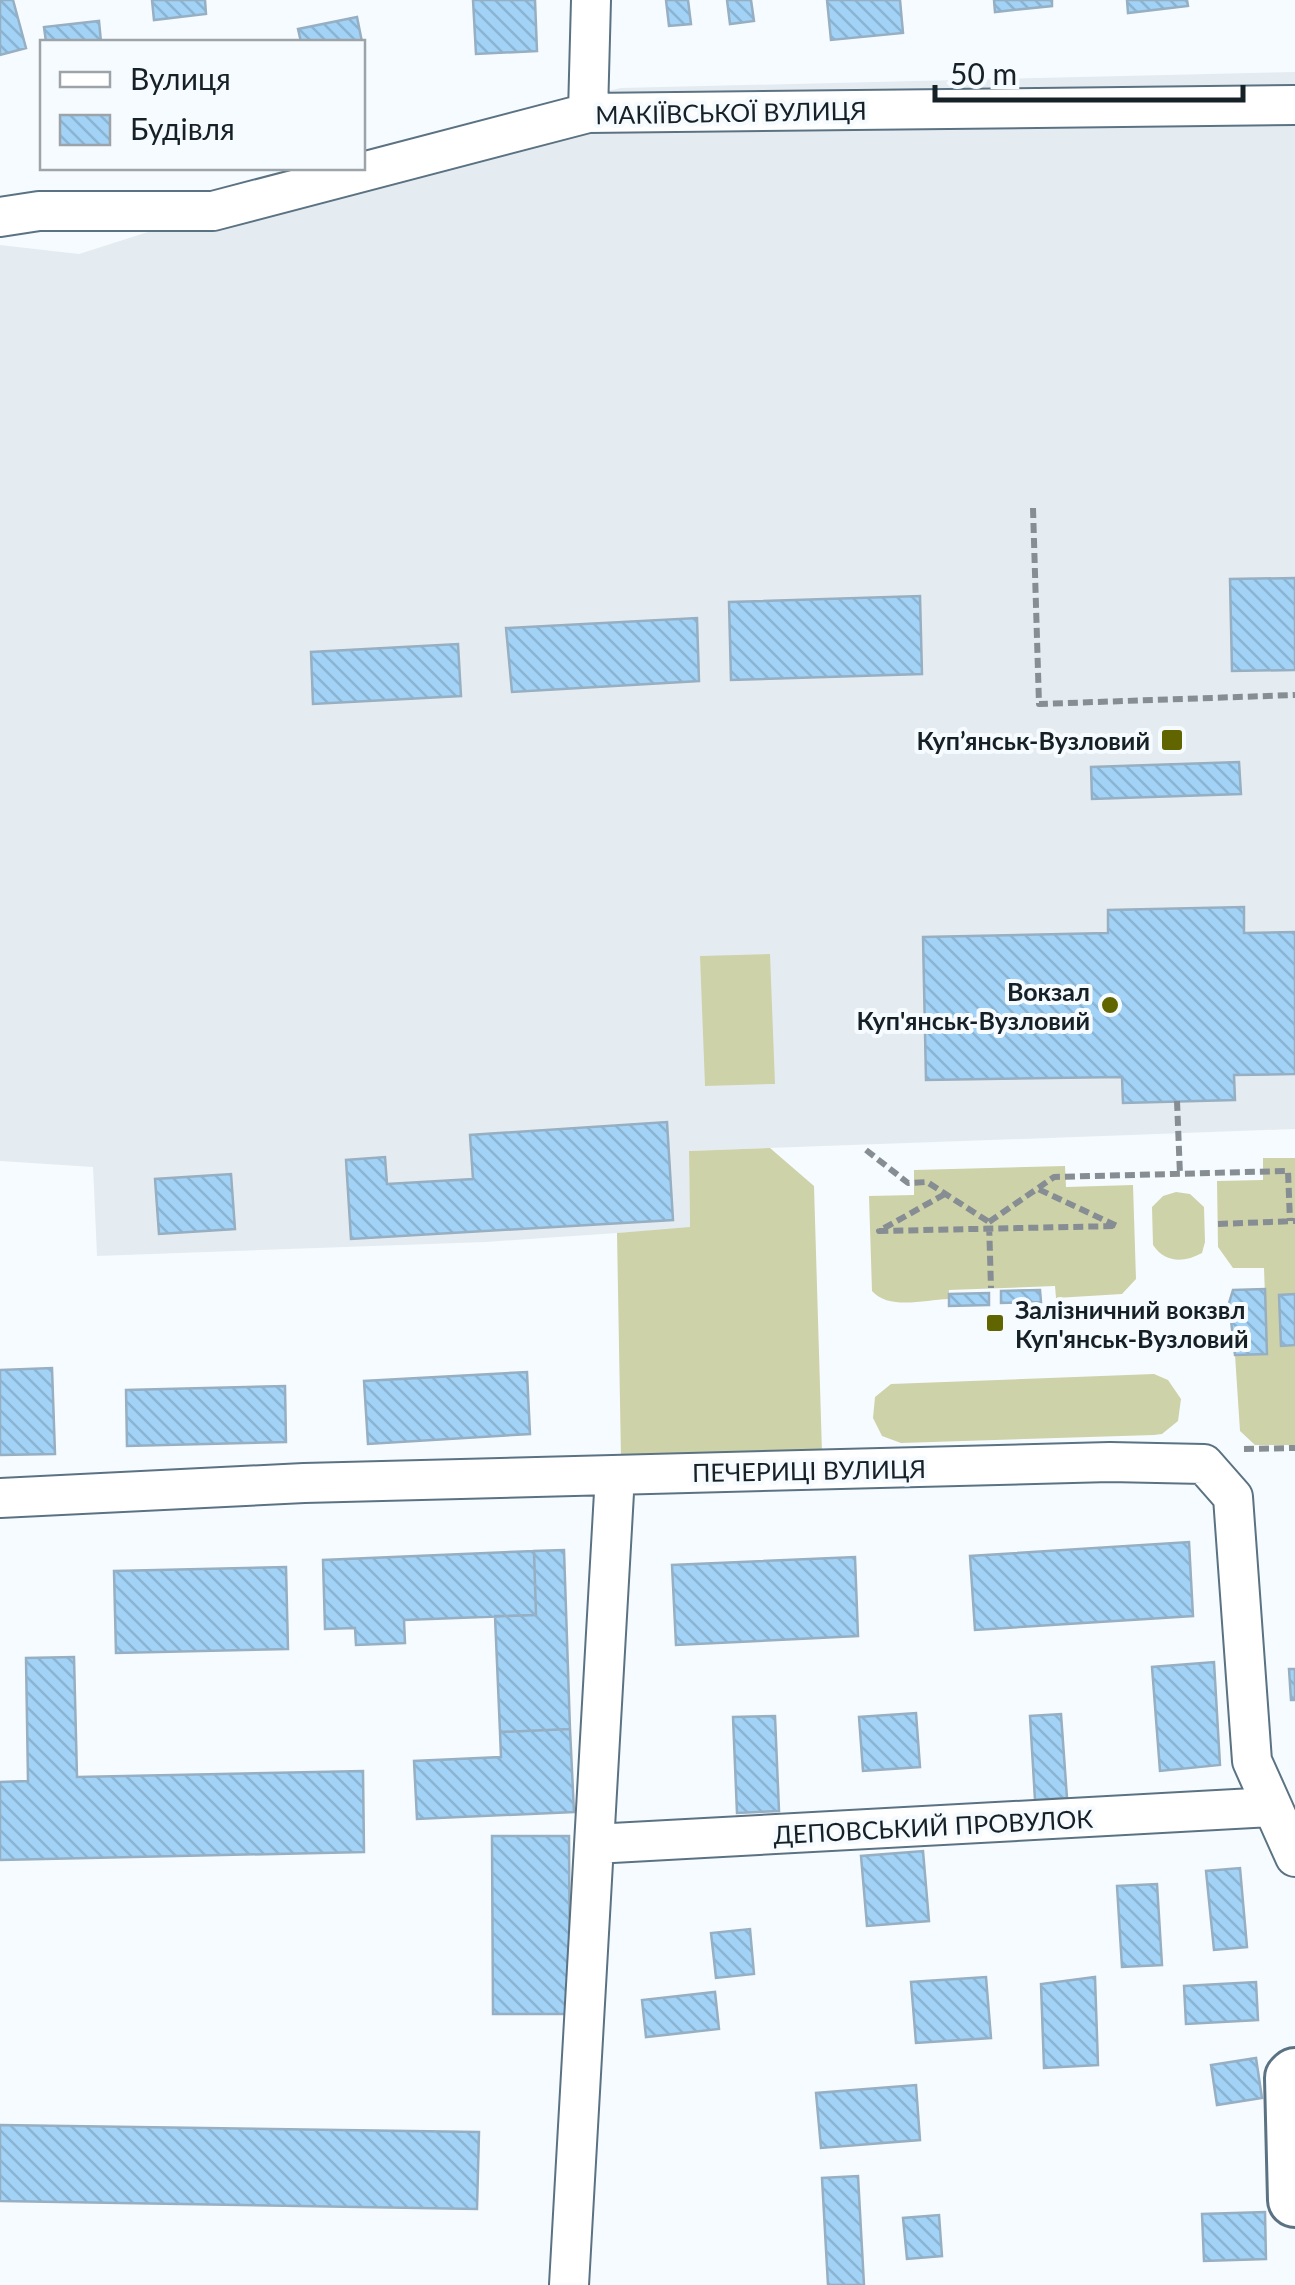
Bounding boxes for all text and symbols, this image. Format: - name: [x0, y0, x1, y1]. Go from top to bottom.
- legend: [40, 40, 365, 170]
- scale bar: [935, 40, 1242, 102]
- text: 50 m: [950, 55, 1017, 91]
- text: Вулиця: [130, 60, 231, 96]
- street label: МАКІЇВСЬКОЇ ВУЛИЦЯ: [595, 95, 867, 129]
- text: Будівля: [130, 110, 235, 146]
- place label: Куп’янськ-Вузловий: [917, 725, 1150, 755]
- marker: Куп’янськ-Вузловий: [1159, 727, 1185, 753]
- place label: Вокзал Куп'янськ-Вузловий: [856, 976, 1090, 1035]
- marker: Вокзал Куп'янськ-Вузловий: [1099, 994, 1121, 1016]
- place label: Залізничний вокзвл Куп'янськ-Вузловий: [1015, 1294, 1249, 1353]
- marker: Залізничний вокзвл Куп'янськ-Вузловий: [984, 1312, 1006, 1334]
- street label: ПЕЧЕРИЦІ ВУЛИЦЯ: [692, 1453, 926, 1487]
- street label: ДЕПОВСЬКИЙ ПРОВУЛОК: [772, 1803, 1094, 1849]

